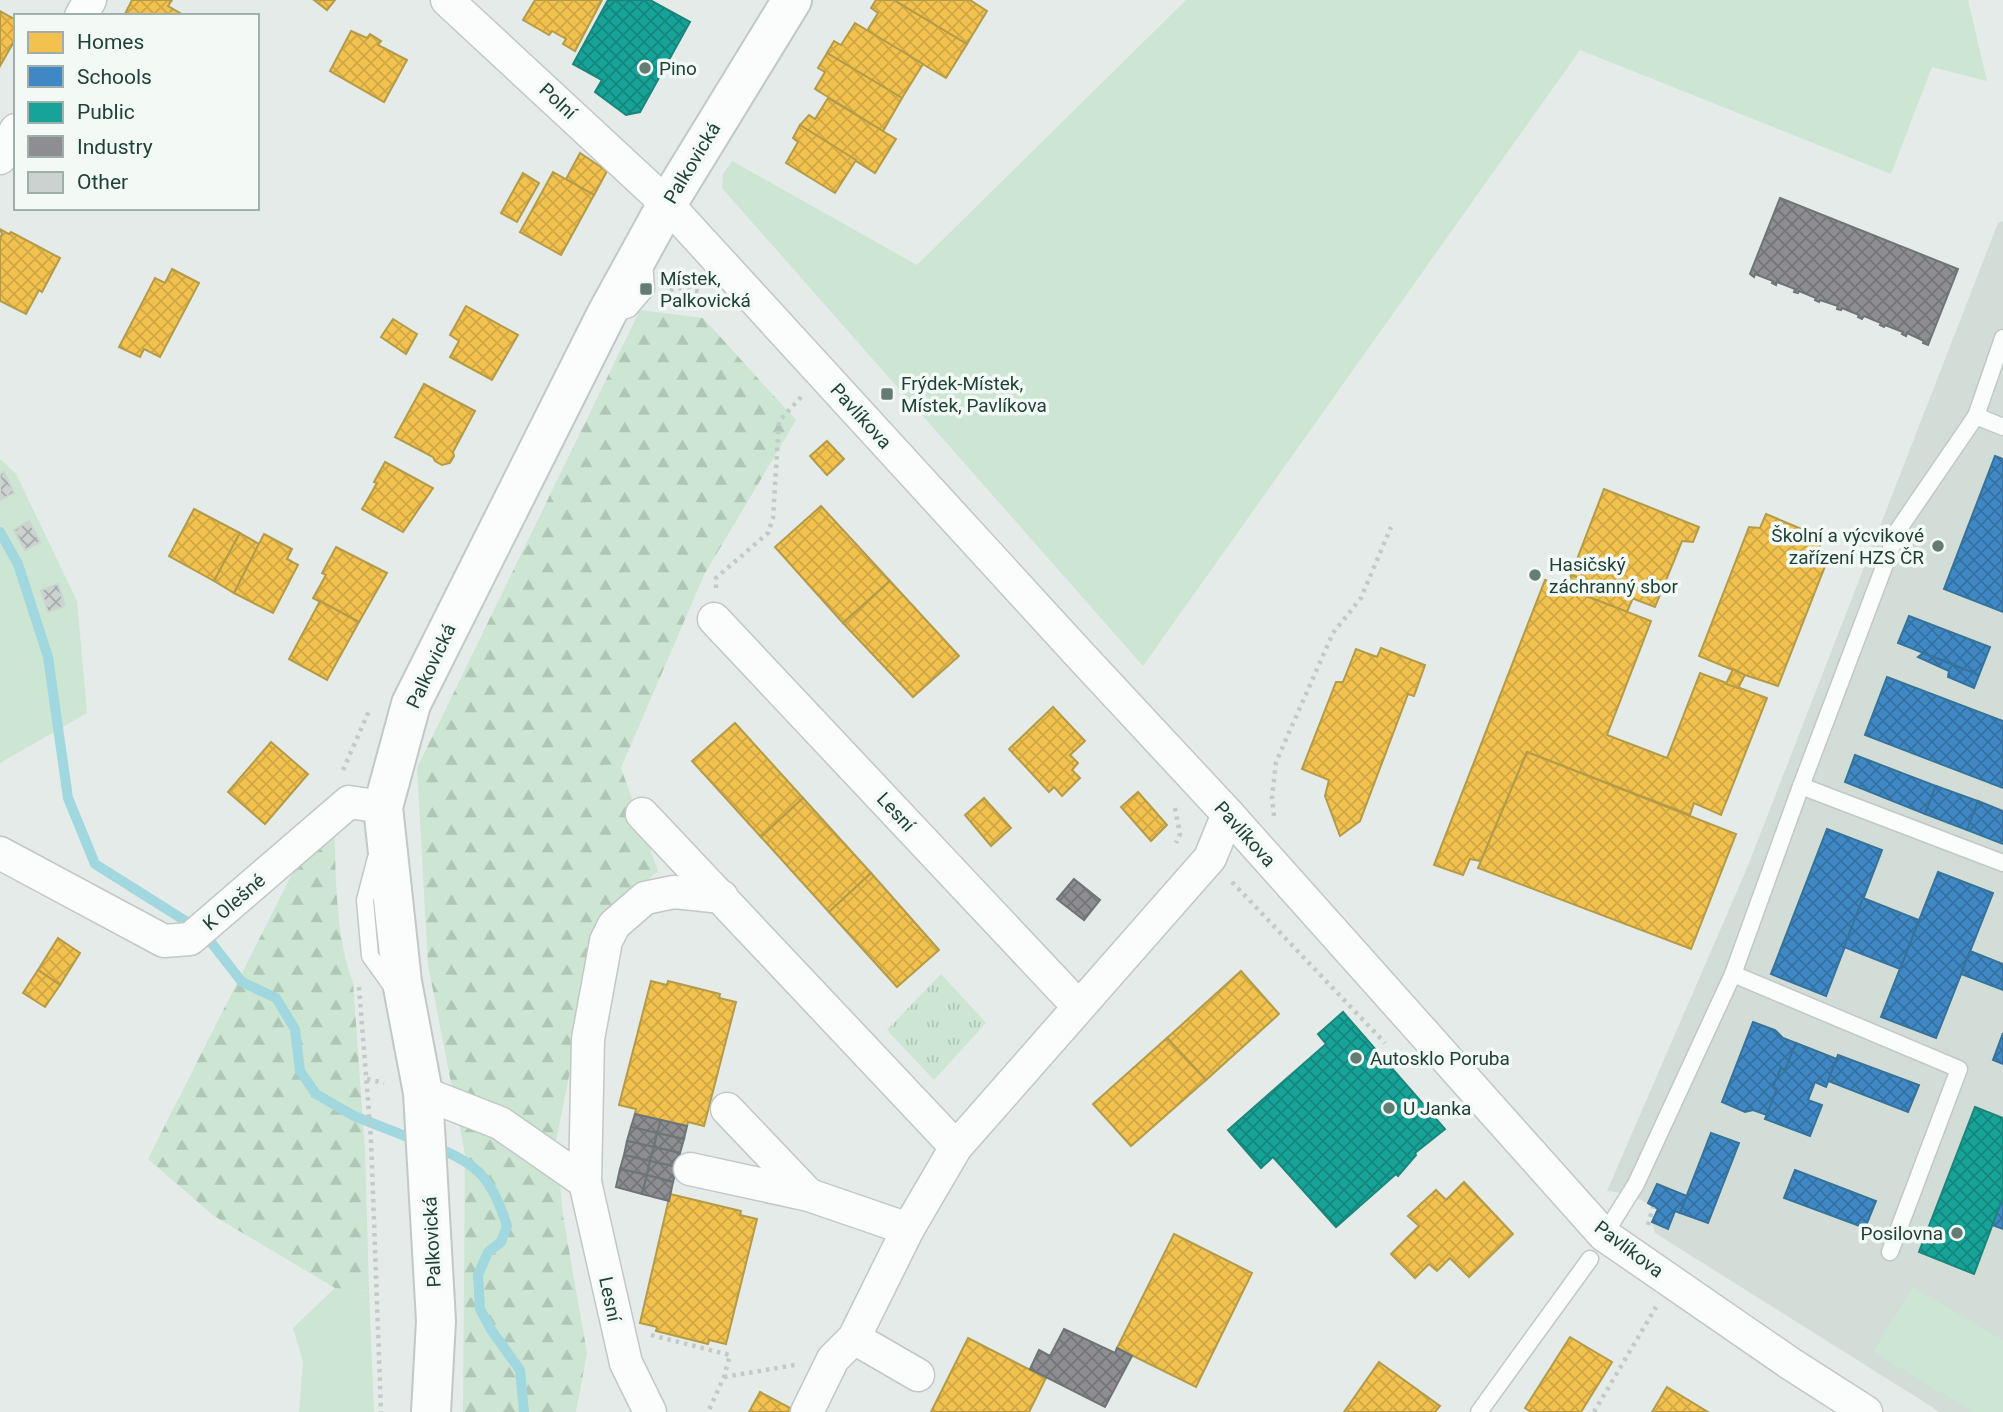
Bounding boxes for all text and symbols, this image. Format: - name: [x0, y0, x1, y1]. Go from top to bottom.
- legend: [14, 14, 259, 210]
- text: Homes: [77, 30, 144, 54]
- place label: Pino: [659, 57, 697, 80]
- marker: Pino: [637, 60, 653, 76]
- text: Schools: [77, 65, 152, 89]
- street label: Polní: [535, 78, 582, 125]
- text: Public: [77, 100, 135, 124]
- street label: Palkovická: [659, 118, 725, 208]
- text: Industry: [77, 135, 153, 159]
- text: Other: [77, 170, 128, 194]
- place label: Místek, Palkovická: [660, 267, 751, 312]
- marker: Místek, Palkovická: [638, 281, 654, 297]
- place label: Frýdek-Místek, Místek, Pavlíkova: [901, 372, 1047, 417]
- street label: Pavlíkova: [826, 378, 896, 454]
- marker: Frýdek-Místek, Místek, Pavlíkova: [879, 386, 895, 402]
- place label: Školní a výcvikové zařízení HZS ČR: [1771, 524, 1924, 569]
- marker: Školní a výcvikové zařízení HZS ČR: [1930, 538, 1946, 554]
- place label: Hasičský záchranný sbor: [1549, 553, 1679, 598]
- marker: Hasičský záchranný sbor: [1527, 567, 1543, 583]
- street label: Palkovická: [401, 620, 461, 712]
- street label: Lesní: [872, 788, 921, 837]
- street label: Pavlíkova: [1210, 796, 1280, 872]
- street label: K Olešné: [198, 869, 270, 935]
- place label: Autosklo Poruba: [1370, 1047, 1510, 1070]
- marker: Autosklo Poruba: [1348, 1050, 1364, 1066]
- place label: U Janka: [1403, 1097, 1471, 1120]
- marker: U Janka: [1381, 1100, 1397, 1116]
- street label: Palkovická: [418, 1196, 446, 1288]
- street label: Pavlíkova: [1590, 1216, 1668, 1282]
- place label: Posilovna: [1861, 1222, 1943, 1245]
- marker: Posilovna: [1949, 1225, 1965, 1241]
- street label: Lesní: [594, 1274, 626, 1325]

